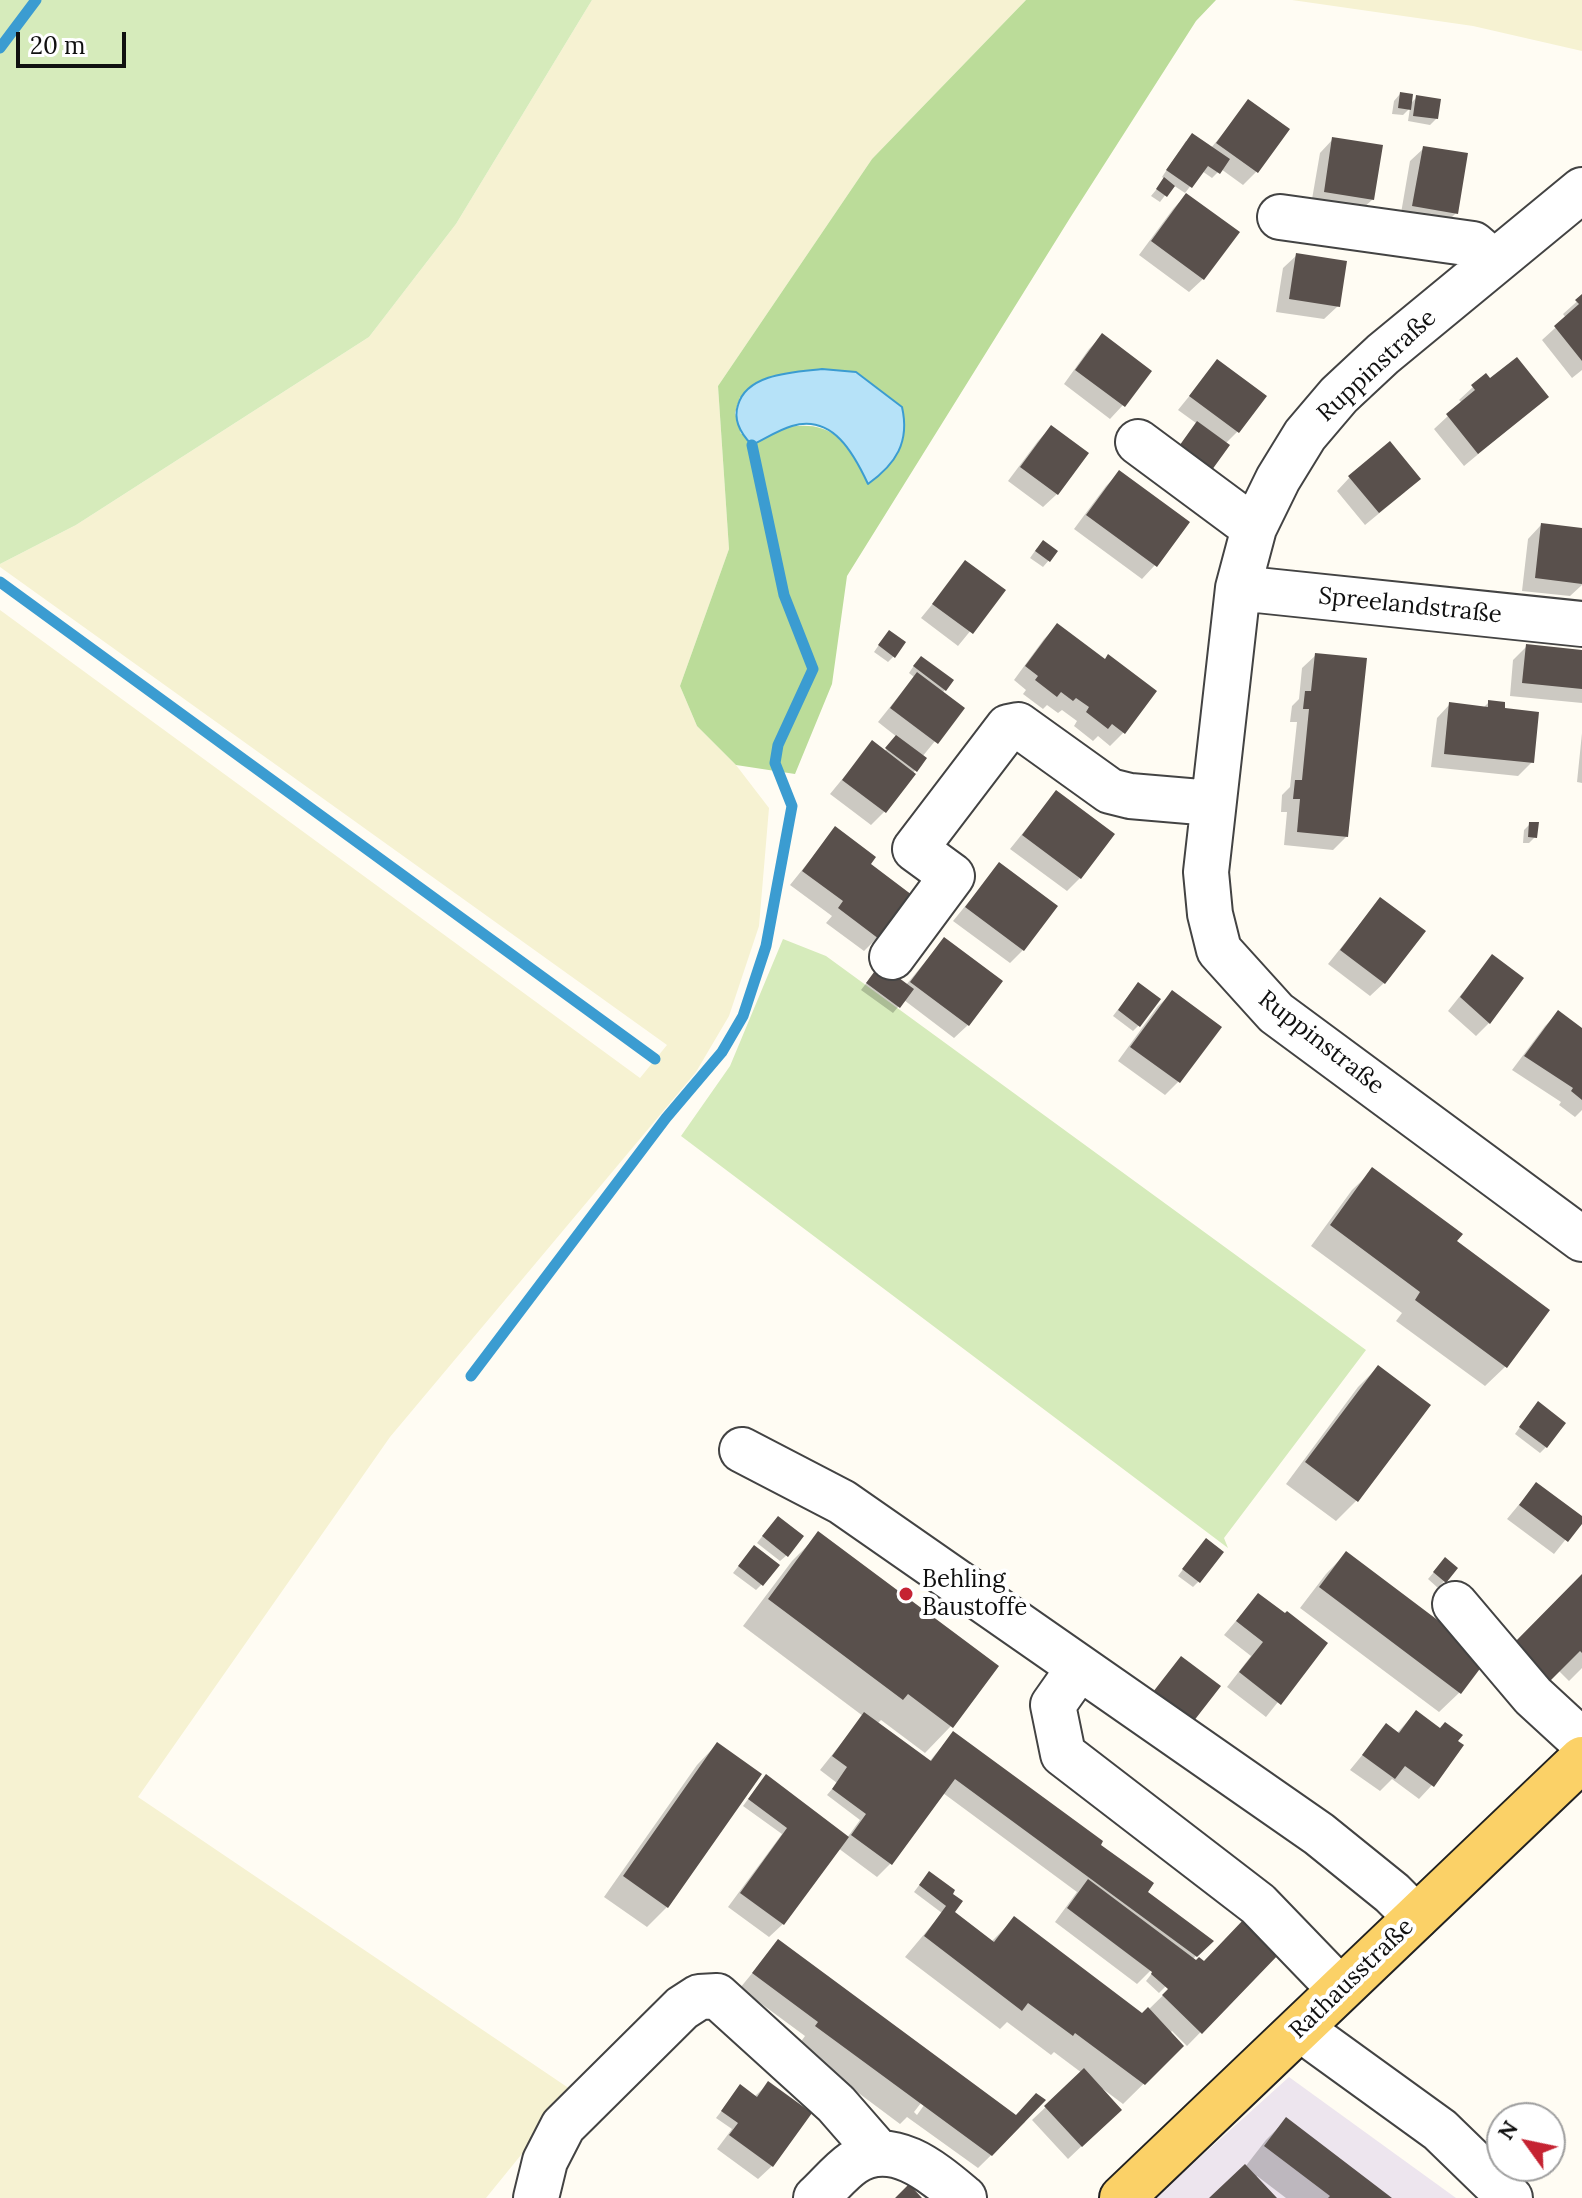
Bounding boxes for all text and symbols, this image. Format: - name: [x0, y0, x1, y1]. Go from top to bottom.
- scale bar: [20, 16, 130, 66]
- text: 20 m: [30, 30, 86, 61]
- street label: Ruppinstraße: [1312, 304, 1442, 428]
- street label: Spreelandstraße: [1317, 582, 1503, 630]
- street label: Ruppinstraße: [1252, 985, 1390, 1101]
- place label: Behling Baustoffe: [922, 1566, 1027, 1622]
- marker: Behling Baustoffe: [897, 1585, 915, 1603]
- street label: Rathausstraße: [1284, 1913, 1420, 2045]
- north arrow: [1486, 2102, 1566, 2182]
- text: N: [1491, 2115, 1524, 2145]

